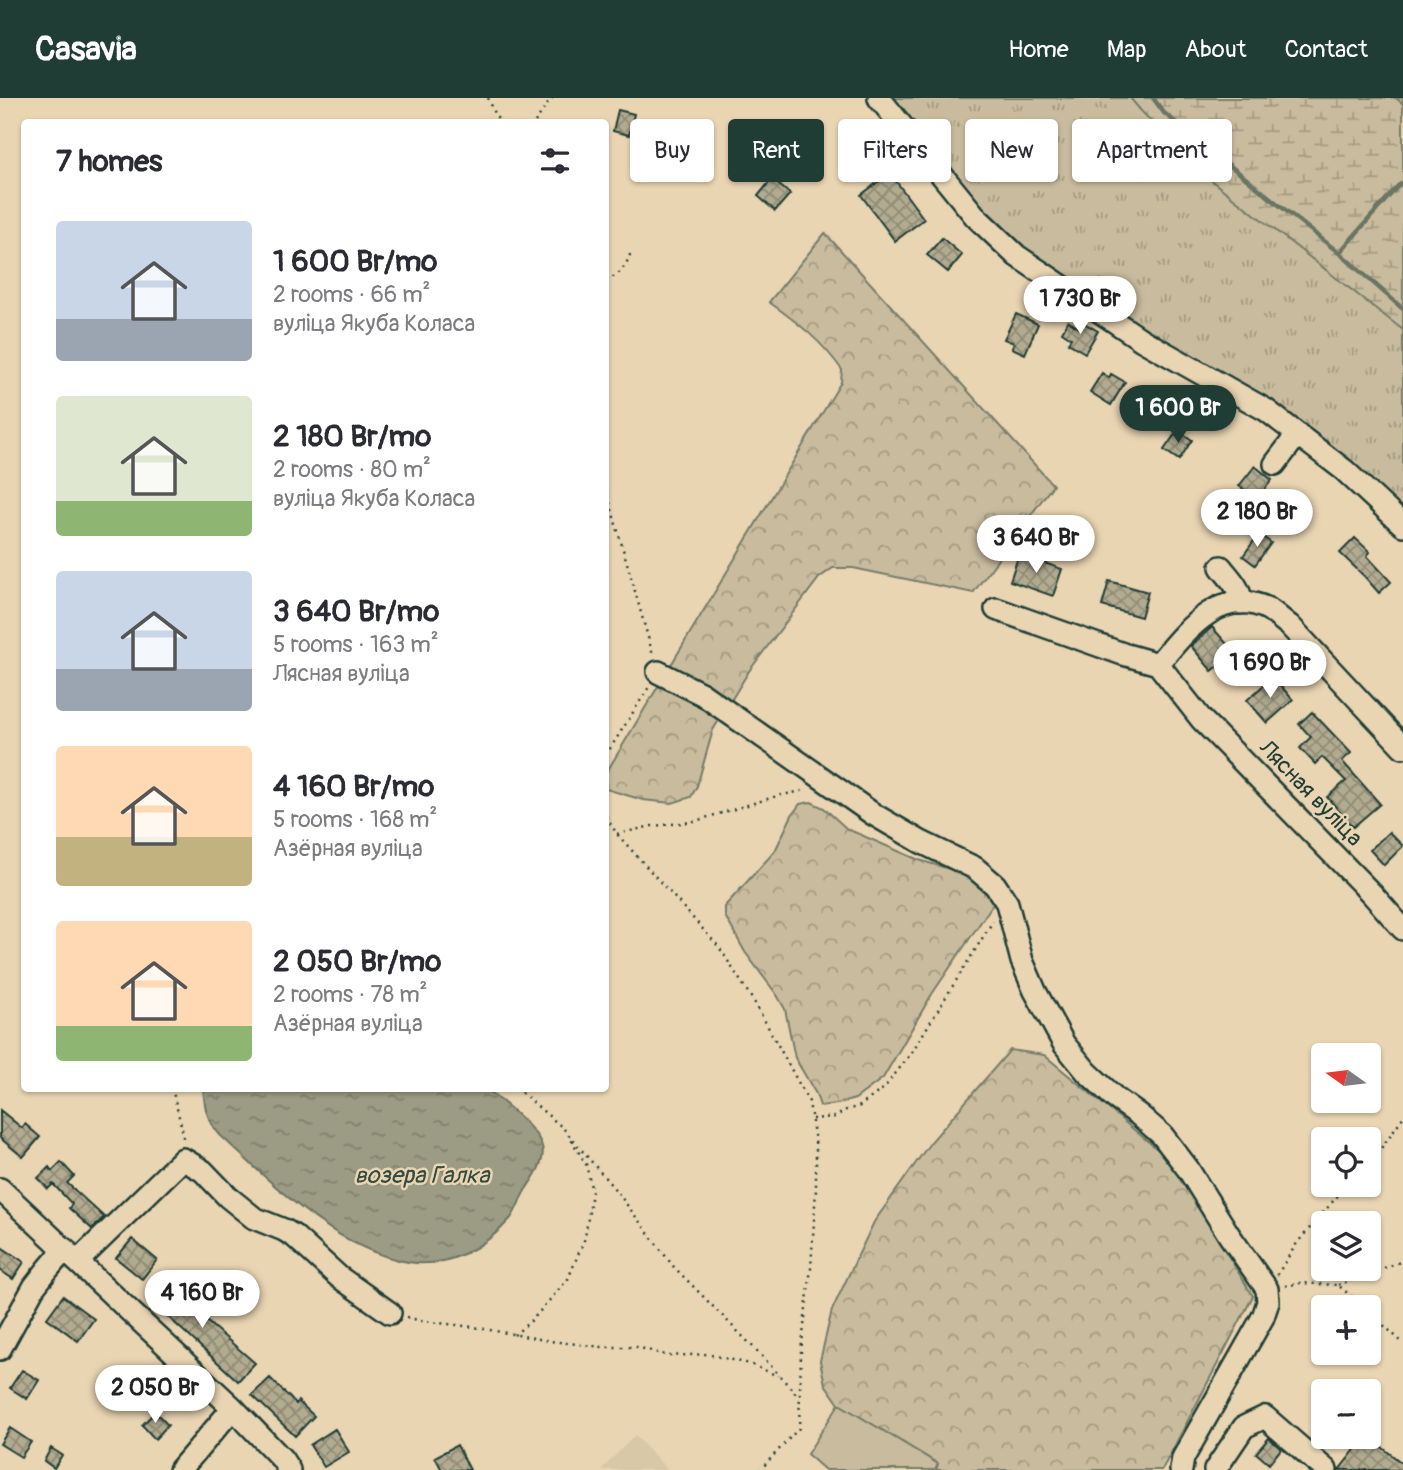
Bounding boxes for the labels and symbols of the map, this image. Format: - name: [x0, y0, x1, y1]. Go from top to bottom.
- pin: 1 730 Br: [1008, 276, 1152, 336]
- pin: 1 600 Br: [1106, 386, 1250, 445]
- pin: 2 180 Br: [1185, 490, 1329, 549]
- pin: 3 640 Br: [964, 516, 1108, 575]
- pin: 1 690 Br: [1198, 640, 1342, 700]
- street label: Лясная вуліца: [1252, 733, 1369, 852]
- north arrow: [1311, 1043, 1381, 1113]
- water label: возера Галка: [355, 1161, 491, 1190]
- pin: 4 160 Br: [130, 1270, 274, 1330]
- pin: 2 050 Br: [83, 1366, 227, 1425]

